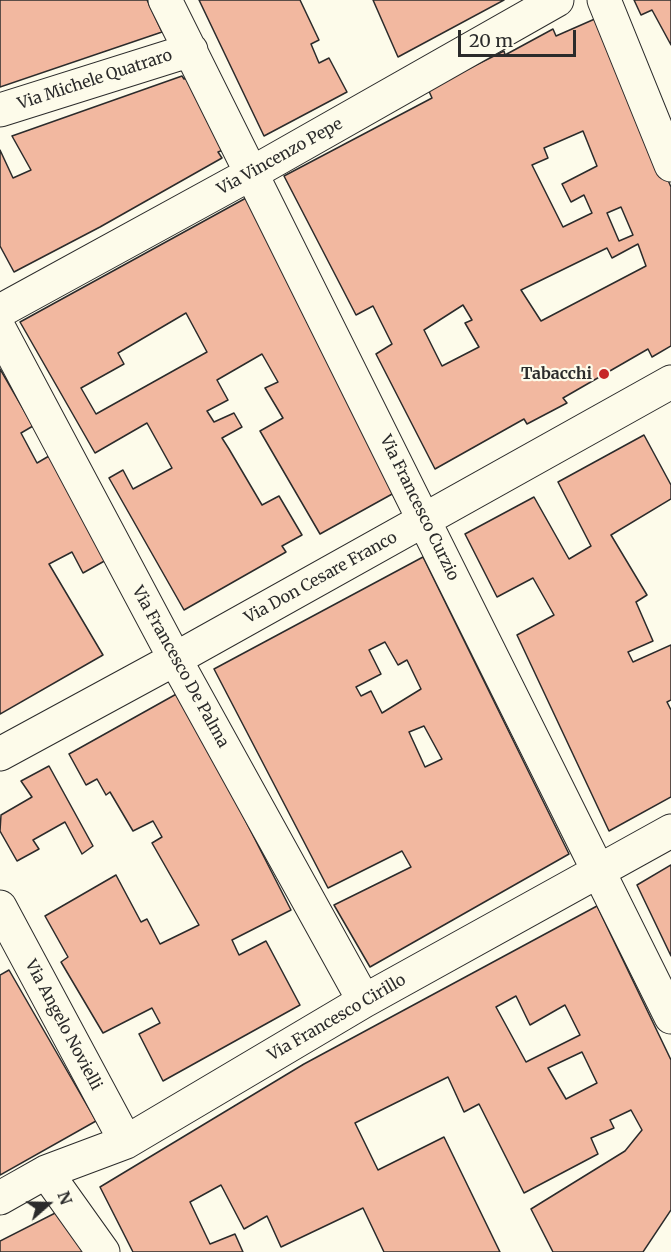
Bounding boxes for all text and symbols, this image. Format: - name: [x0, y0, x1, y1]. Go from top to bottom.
- scale bar: [461, 18, 580, 56]
- text: 20 m: [469, 29, 513, 52]
- street label: Via Michele Quatraro: [15, 46, 175, 114]
- street label: Via Vincenzo Pepe: [214, 115, 346, 199]
- place label: Tabacchi: [521, 364, 592, 384]
- marker: Tabacchi: [597, 367, 611, 381]
- street label: Via Francesco Curzio: [375, 432, 463, 584]
- street label: Via Don Cesare Franco: [241, 528, 401, 628]
- street label: Via Francesco De Palma: [128, 583, 232, 751]
- street label: Via Angelo Novielli: [21, 957, 105, 1093]
- street label: Via Francesco Cirillo: [265, 971, 409, 1065]
- north arrow: [18, 1174, 78, 1234]
- text: N: [53, 1188, 76, 1207]

